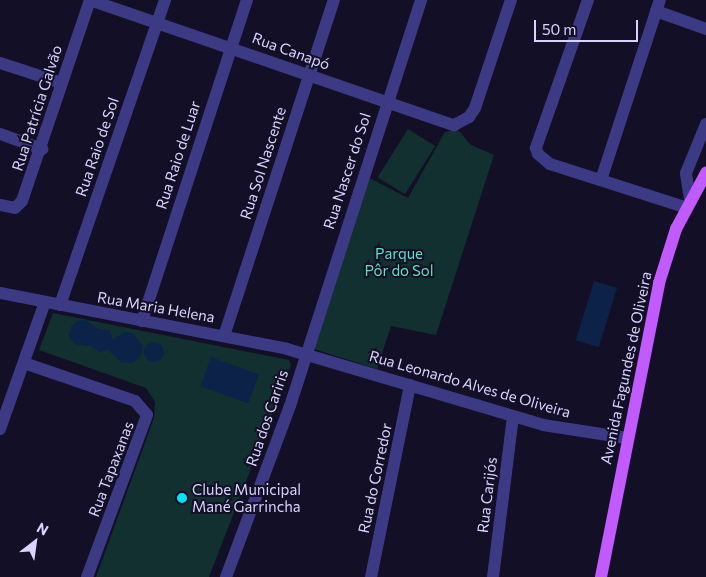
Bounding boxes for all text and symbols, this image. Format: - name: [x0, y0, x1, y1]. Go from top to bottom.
- scale bar: [536, 10, 640, 42]
- text: 50 m: [542, 20, 576, 38]
- street label: Rua Canapó: [250, 29, 332, 73]
- street label: Rua Patrícia Galvão: [8, 43, 66, 173]
- street label: Rua Raio de Sol: [72, 95, 122, 199]
- street label: Rua Raio de Luar: [152, 99, 204, 211]
- street label: Rua Sol Nascente: [236, 104, 290, 222]
- street label: Rua Nascer do Sol: [320, 111, 374, 231]
- park label: Parque Pôr do Sol: [364, 244, 434, 279]
- street label: Avenida Fagundes de Oliveira: [597, 270, 655, 466]
- street label: Rua Maria Helena: [96, 288, 216, 326]
- street label: Rua Leonardo Alves de Oliveira: [367, 347, 573, 421]
- street label: Rua dos Cariris: [242, 367, 292, 469]
- street label: Rua Tapaxanas: [84, 419, 138, 519]
- street label: Rua do Corredor: [355, 421, 395, 535]
- street label: Rua Carijós: [473, 456, 501, 534]
- place label: Clube Municipal Mané Garrincha: [192, 480, 301, 515]
- marker: Clube Municipal Mané Garrincha: [176, 492, 188, 504]
- north arrow: [10, 517, 60, 567]
- text: N: [34, 519, 52, 539]

